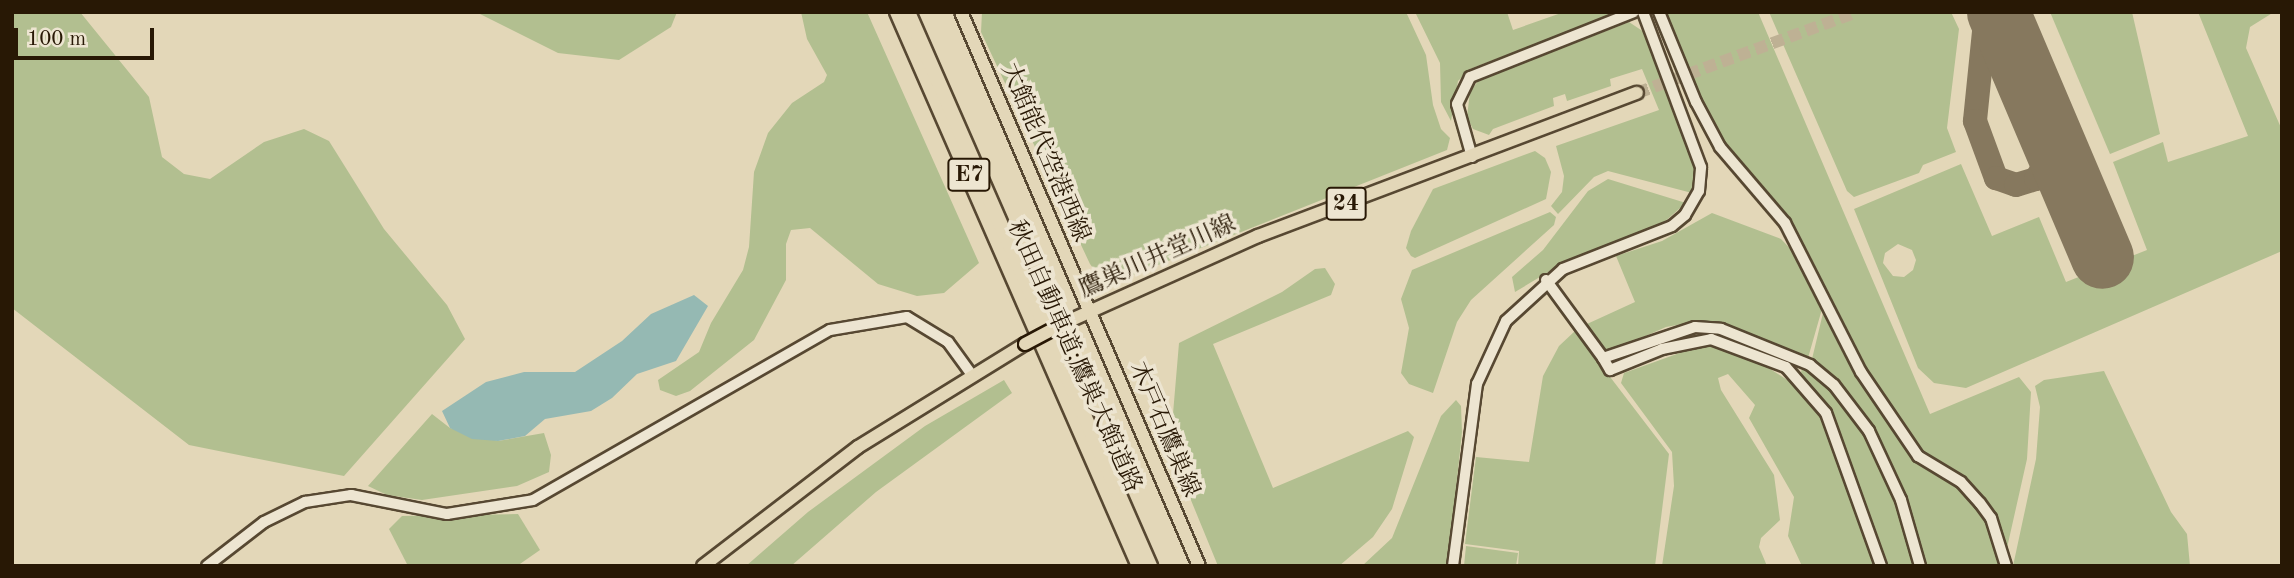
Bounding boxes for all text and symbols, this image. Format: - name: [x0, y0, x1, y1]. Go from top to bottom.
- scale bar: [18, 14, 158, 58]
- text: 100 m: [27, 29, 86, 50]
- street label: 大館能代空港西線: [993, 59, 1095, 247]
- road number: E7: [946, 156, 992, 194]
- road number: 24: [1325, 184, 1367, 224]
- street label: 鷹巣川井堂川線: [1075, 211, 1241, 305]
- street label: 秋田自動車道;鷹巣大館道路: [1000, 217, 1146, 497]
- street label: 木戸石鷹巣線: [1122, 358, 1204, 502]

